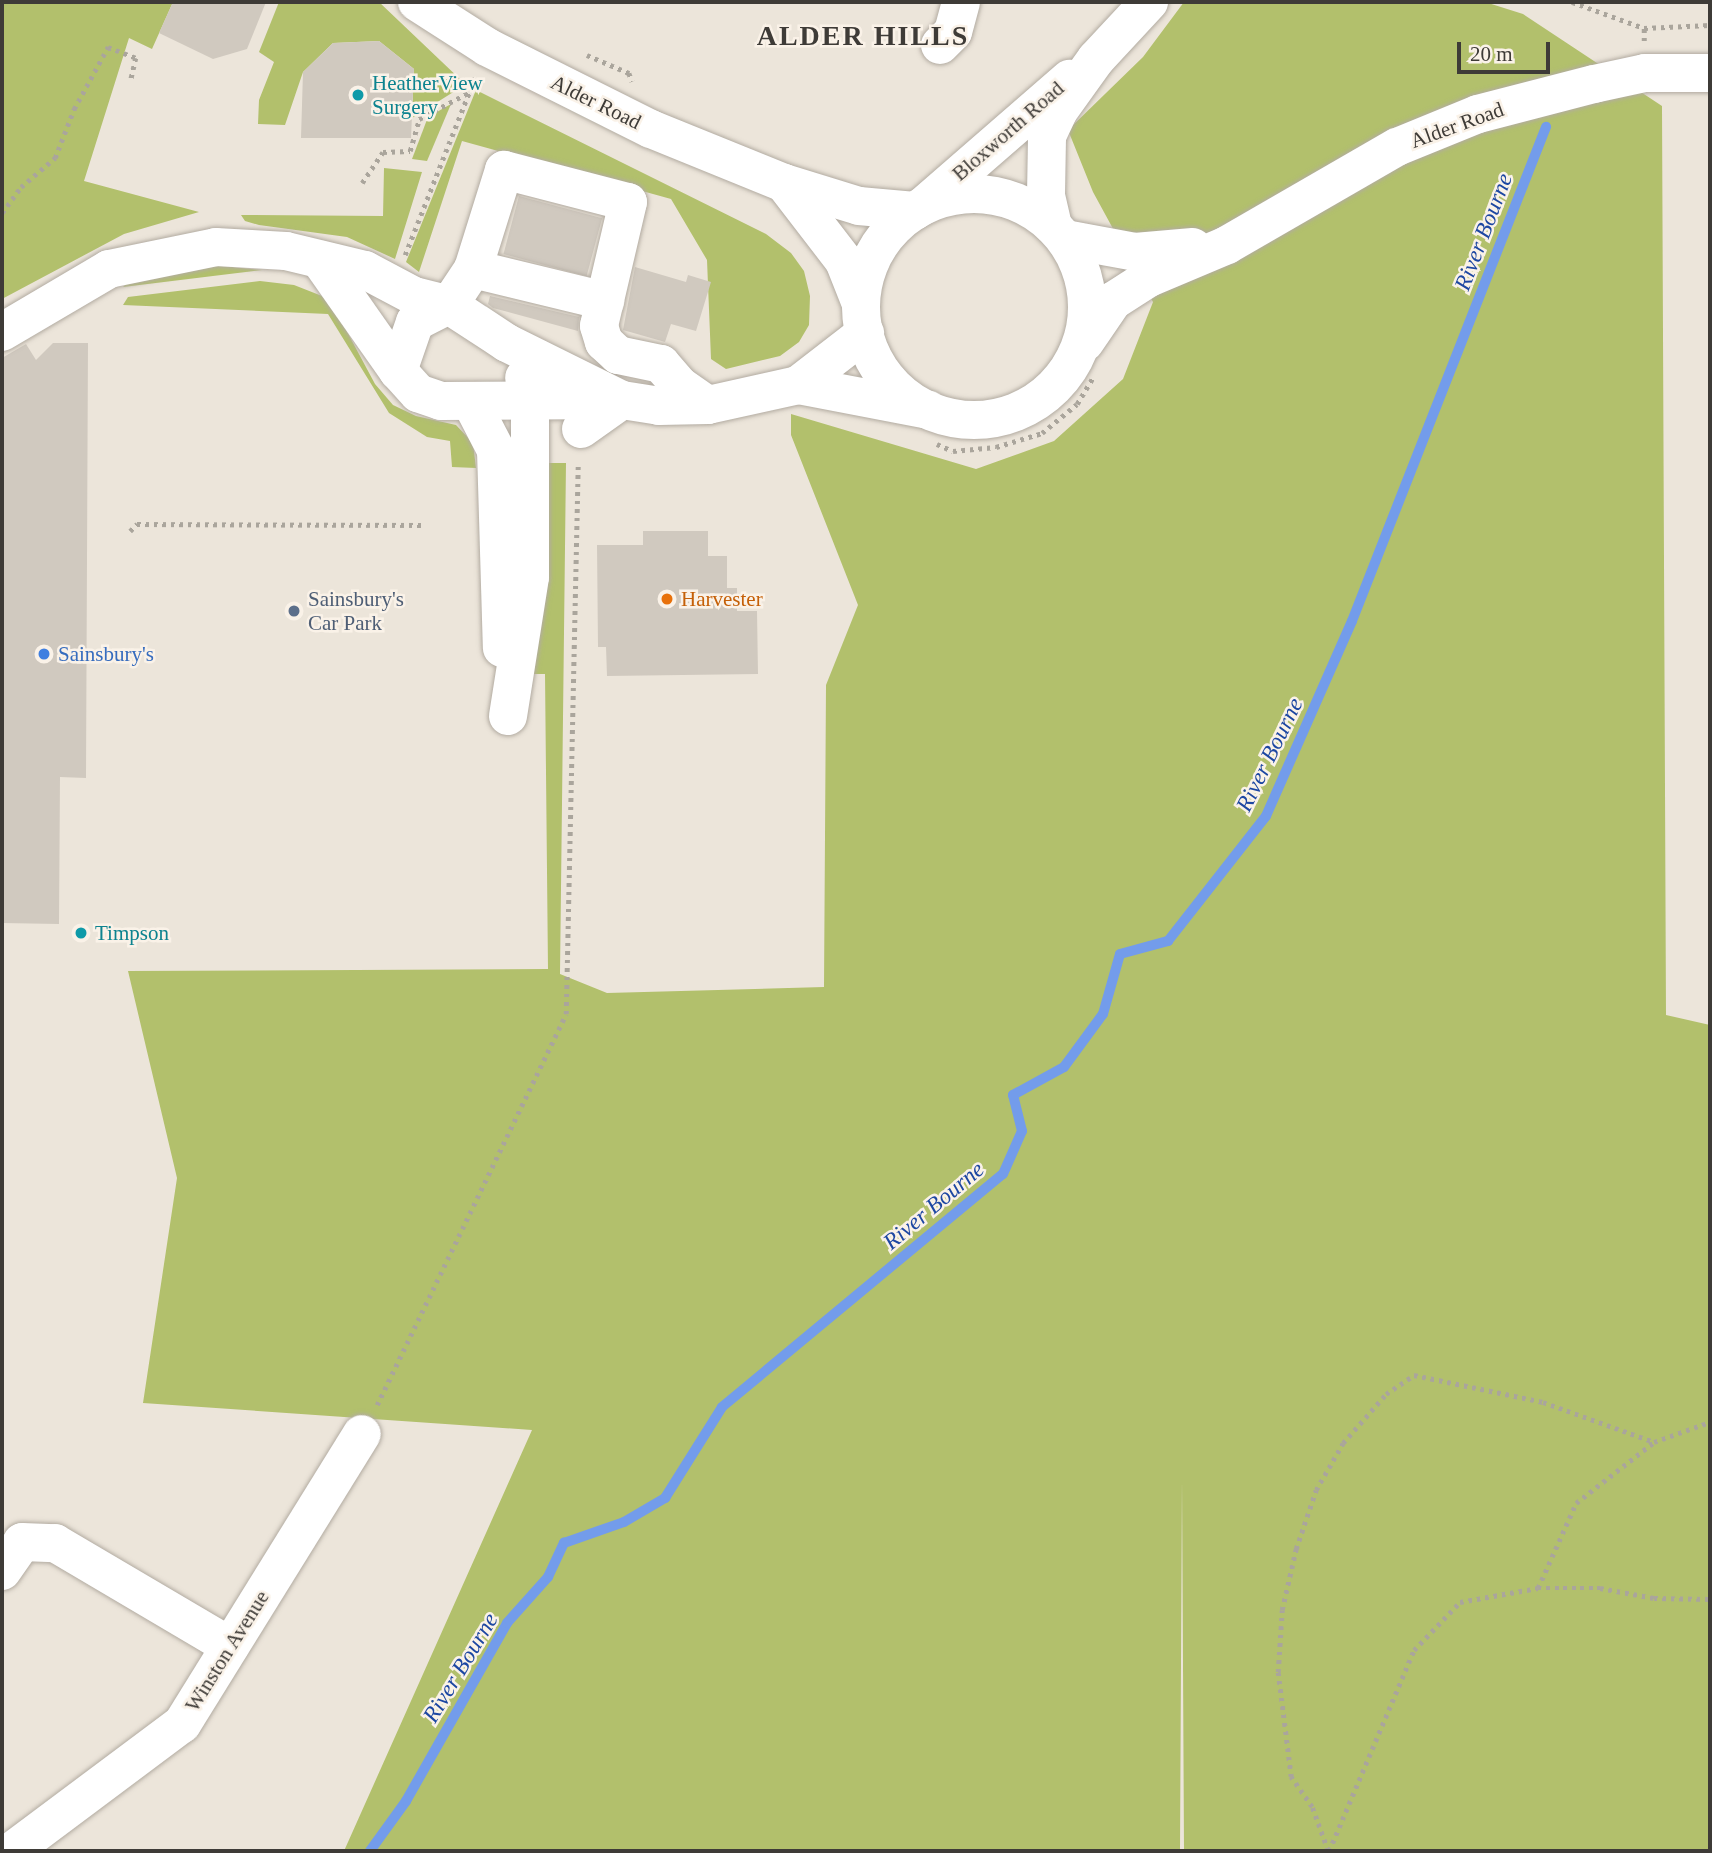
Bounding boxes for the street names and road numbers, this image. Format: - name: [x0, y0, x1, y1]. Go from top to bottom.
- street label: Alder Road: [547, 69, 645, 135]
- street label: Bloxworth Road: [947, 76, 1069, 186]
- street label: Alder Road: [1407, 97, 1507, 153]
- street label: Winston Avenue: [179, 1585, 275, 1717]

